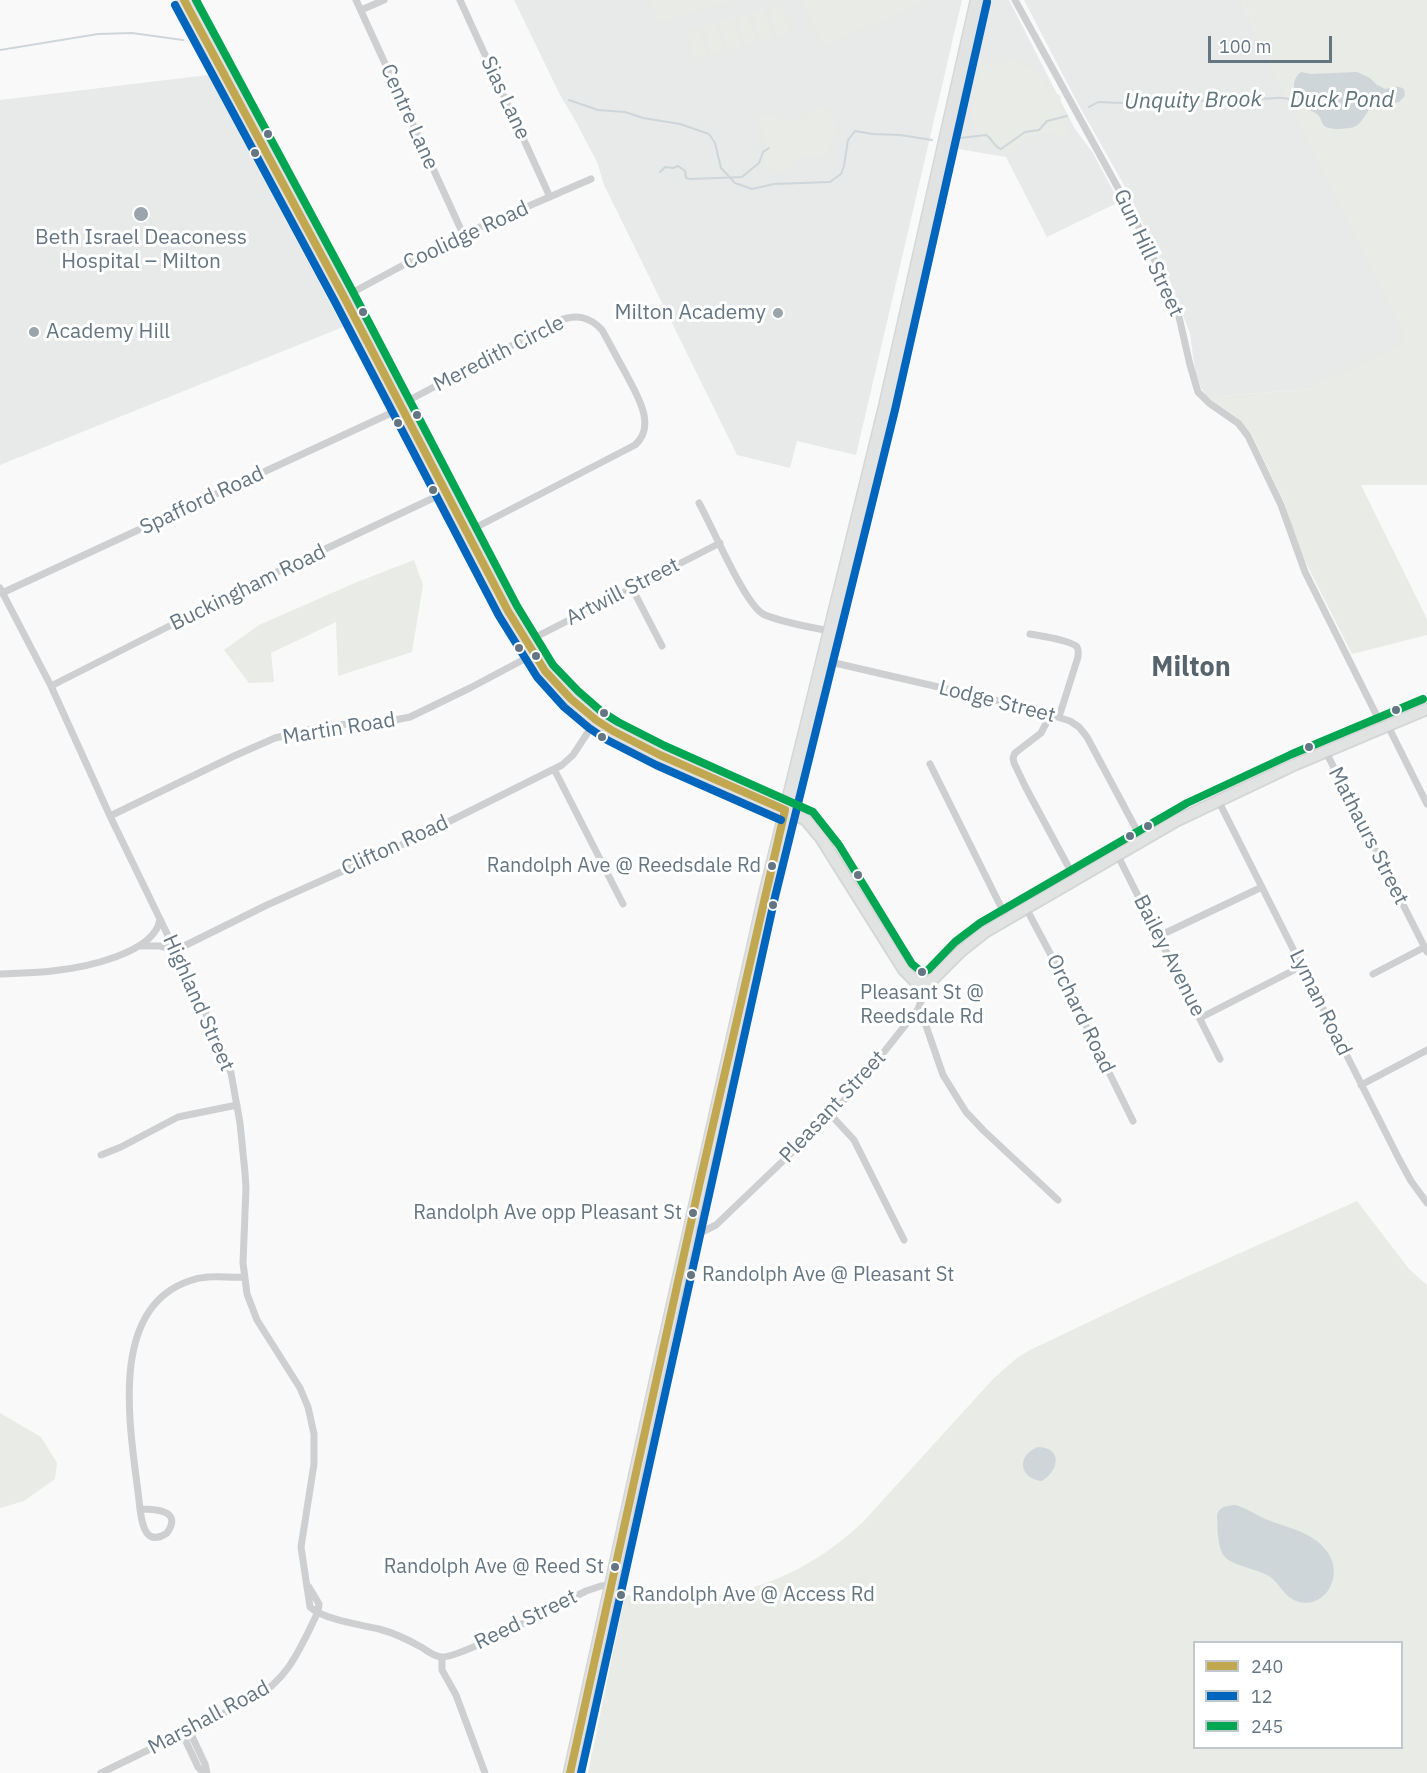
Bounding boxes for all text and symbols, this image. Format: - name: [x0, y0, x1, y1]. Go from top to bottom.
- scale bar: [1211, 24, 1336, 62]
- text: 100 m: [1219, 35, 1271, 58]
- street label: Sias Lane: [475, 52, 535, 144]
- street label: Centre Lane: [374, 60, 444, 174]
- water label: Unquity Brook: [1124, 87, 1262, 115]
- water label: Duck Pond: [1290, 88, 1394, 114]
- unlabelled marker: [262, 128, 274, 140]
- unlabelled marker: [249, 147, 261, 159]
- street label: Gun Hill Street: [1108, 185, 1188, 321]
- street label: Coolidge Road: [399, 196, 533, 276]
- marker: Beth Israel Deaconess Hospital – Milton: [132, 205, 150, 223]
- place label: Beth Israel Deaconess Hospital – Milton: [35, 225, 247, 275]
- place label: Milton Academy: [615, 300, 766, 326]
- unlabelled marker: [357, 306, 369, 318]
- marker: Milton Academy: [771, 306, 785, 320]
- street label: Meredith Circle: [430, 310, 568, 398]
- place label: Academy Hill: [46, 319, 170, 345]
- marker: Academy Hill: [27, 325, 41, 339]
- unlabelled marker: [411, 409, 423, 421]
- unlabelled marker: [392, 417, 404, 429]
- street label: Spafford Road: [136, 461, 268, 541]
- unlabelled marker: [427, 484, 439, 496]
- street label: Buckingham Road: [166, 539, 330, 637]
- street label: Artwill Street: [562, 553, 684, 631]
- unlabelled marker: [513, 642, 525, 654]
- unlabelled marker: [530, 650, 542, 662]
- district label: Milton: [1151, 652, 1231, 684]
- street label: Lodge Street: [936, 675, 1058, 729]
- unlabelled marker: [1390, 704, 1402, 716]
- unlabelled marker: [598, 707, 610, 719]
- street label: Martin Road: [281, 708, 397, 750]
- unlabelled marker: [596, 731, 608, 743]
- unlabelled marker: [1303, 741, 1315, 753]
- street label: Mathaurs Street: [1322, 763, 1414, 909]
- street label: Clifton Road: [338, 810, 452, 882]
- unlabelled marker: [1142, 820, 1154, 832]
- unlabelled marker: [1124, 830, 1136, 842]
- place label: Randolph Ave @ Reedsdale Rd: [487, 854, 761, 878]
- marker: Randolph Ave @ Reedsdale Rd: [766, 860, 778, 872]
- unlabelled marker: [852, 869, 864, 881]
- street label: Bailey Avenue: [1128, 891, 1210, 1021]
- unlabelled marker: [767, 899, 779, 911]
- street label: Highland Street: [157, 931, 239, 1075]
- street label: Lyman Road: [1283, 946, 1357, 1060]
- street label: Orchard Road: [1040, 950, 1120, 1078]
- marker: Pleasant St @ Reedsdale Rd: [916, 966, 928, 978]
- place label: Pleasant St @ Reedsdale Rd: [860, 981, 984, 1028]
- street label: Pleasant Street: [775, 1046, 891, 1168]
- place label: Randolph Ave opp Pleasant St: [413, 1201, 682, 1225]
- marker: Randolph Ave opp Pleasant St: [687, 1207, 699, 1219]
- place label: Randolph Ave @ Pleasant St: [702, 1263, 954, 1287]
- marker: Randolph Ave @ Pleasant St: [685, 1269, 697, 1281]
- place label: Randolph Ave @ Reed St: [384, 1555, 604, 1579]
- marker: Randolph Ave @ Reed St: [609, 1561, 621, 1573]
- place label: Randolph Ave @ Access Rd: [632, 1583, 875, 1607]
- street label: Reed Street: [471, 1584, 581, 1656]
- marker: Randolph Ave @ Access Rd: [615, 1589, 627, 1601]
- legend: [1193, 1641, 1403, 1749]
- text: 240: [1251, 1655, 1283, 1678]
- street label: Marshall Road: [144, 1675, 274, 1761]
- text: 12: [1251, 1685, 1273, 1708]
- text: 245: [1251, 1715, 1283, 1738]

